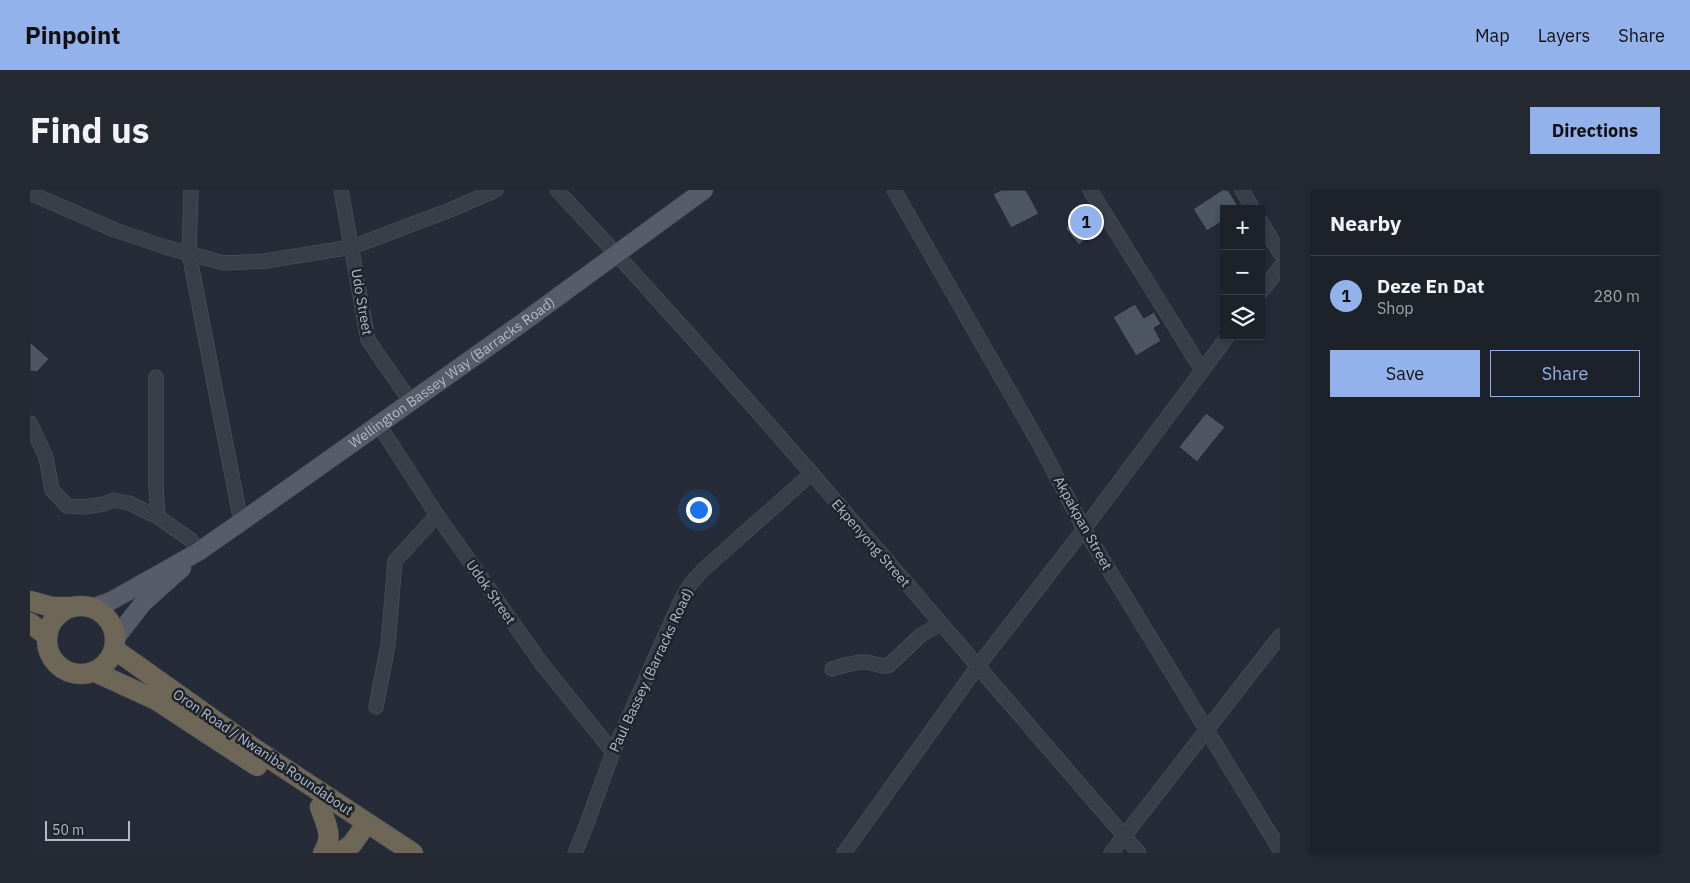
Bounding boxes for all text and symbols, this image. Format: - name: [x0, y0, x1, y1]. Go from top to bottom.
- text: Pinpoint: [25, 19, 120, 51]
- text: Map: [1475, 24, 1510, 47]
- text: Layers: [1538, 24, 1590, 47]
- text: Share: [1618, 24, 1665, 47]
- text: Find us: [30, 107, 149, 153]
- button: Directions: [1530, 107, 1660, 154]
- pin: 1: [1070, 203, 1102, 241]
- map controls: [1220, 205, 1265, 340]
- button: +: [1220, 205, 1265, 250]
- text: Nearby: [1330, 209, 1401, 237]
- button: −: [1220, 250, 1265, 295]
- street label: Udo Street: [347, 267, 377, 337]
- text: Deze En Dat: [1377, 274, 1484, 298]
- text: 1: [1341, 286, 1351, 306]
- text: 280 m: [1593, 286, 1640, 306]
- street label: Wellington Bassey Way (Barracks Road): [345, 293, 558, 452]
- button: layers: [1220, 295, 1265, 340]
- text: Shop: [1377, 298, 1414, 318]
- button: Save: [1330, 350, 1480, 397]
- button: Share: [1490, 350, 1640, 397]
- street label: Akpakpan Street: [1050, 473, 1116, 573]
- street label: Ekpenyong Street: [828, 495, 914, 591]
- your location: [686, 497, 712, 523]
- street label: Udok Street: [462, 556, 520, 628]
- street label: Paul Bassey (Barracks Road): [605, 585, 697, 755]
- street label: Oron Road / Nwaniba Roundabout: [169, 685, 357, 819]
- scale bar: [45, 818, 130, 841]
- text: 50 m: [52, 821, 84, 839]

